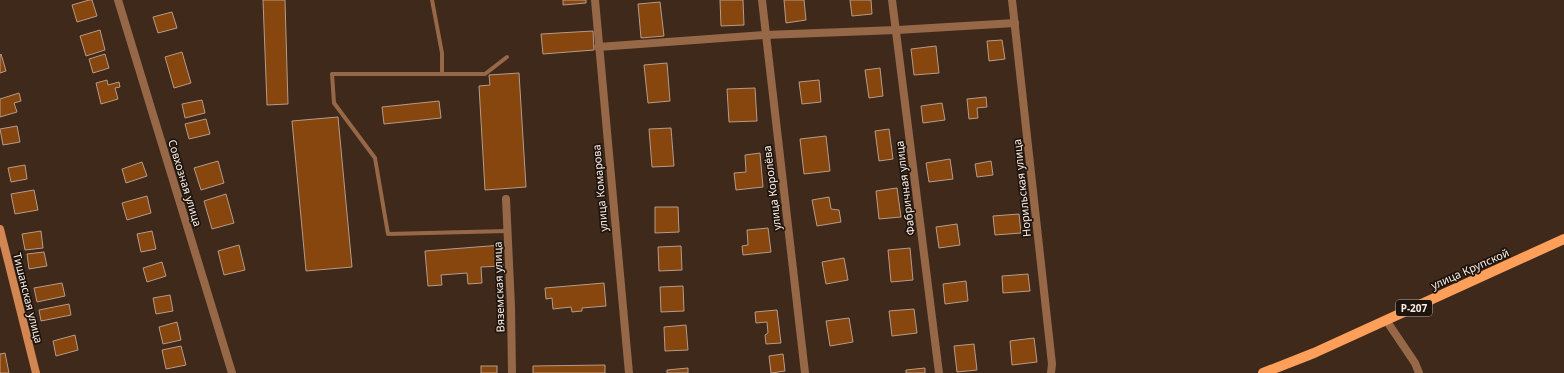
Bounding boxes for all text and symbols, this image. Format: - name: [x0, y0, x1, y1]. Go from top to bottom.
- street label: Совхозная улица: [165, 138, 206, 228]
- street label: Норильская улица: [1009, 138, 1034, 238]
- street label: Фабричная улица: [891, 140, 918, 236]
- street label: улица Комарова: [588, 144, 611, 232]
- street label: улица Королёва: [759, 145, 784, 231]
- street label: Вяземская улица: [489, 241, 508, 333]
- street label: улица Крупской: [1428, 245, 1511, 292]
- street label: Тишанская улица: [10, 251, 47, 345]
- road number: Р-207: [1396, 300, 1432, 316]

